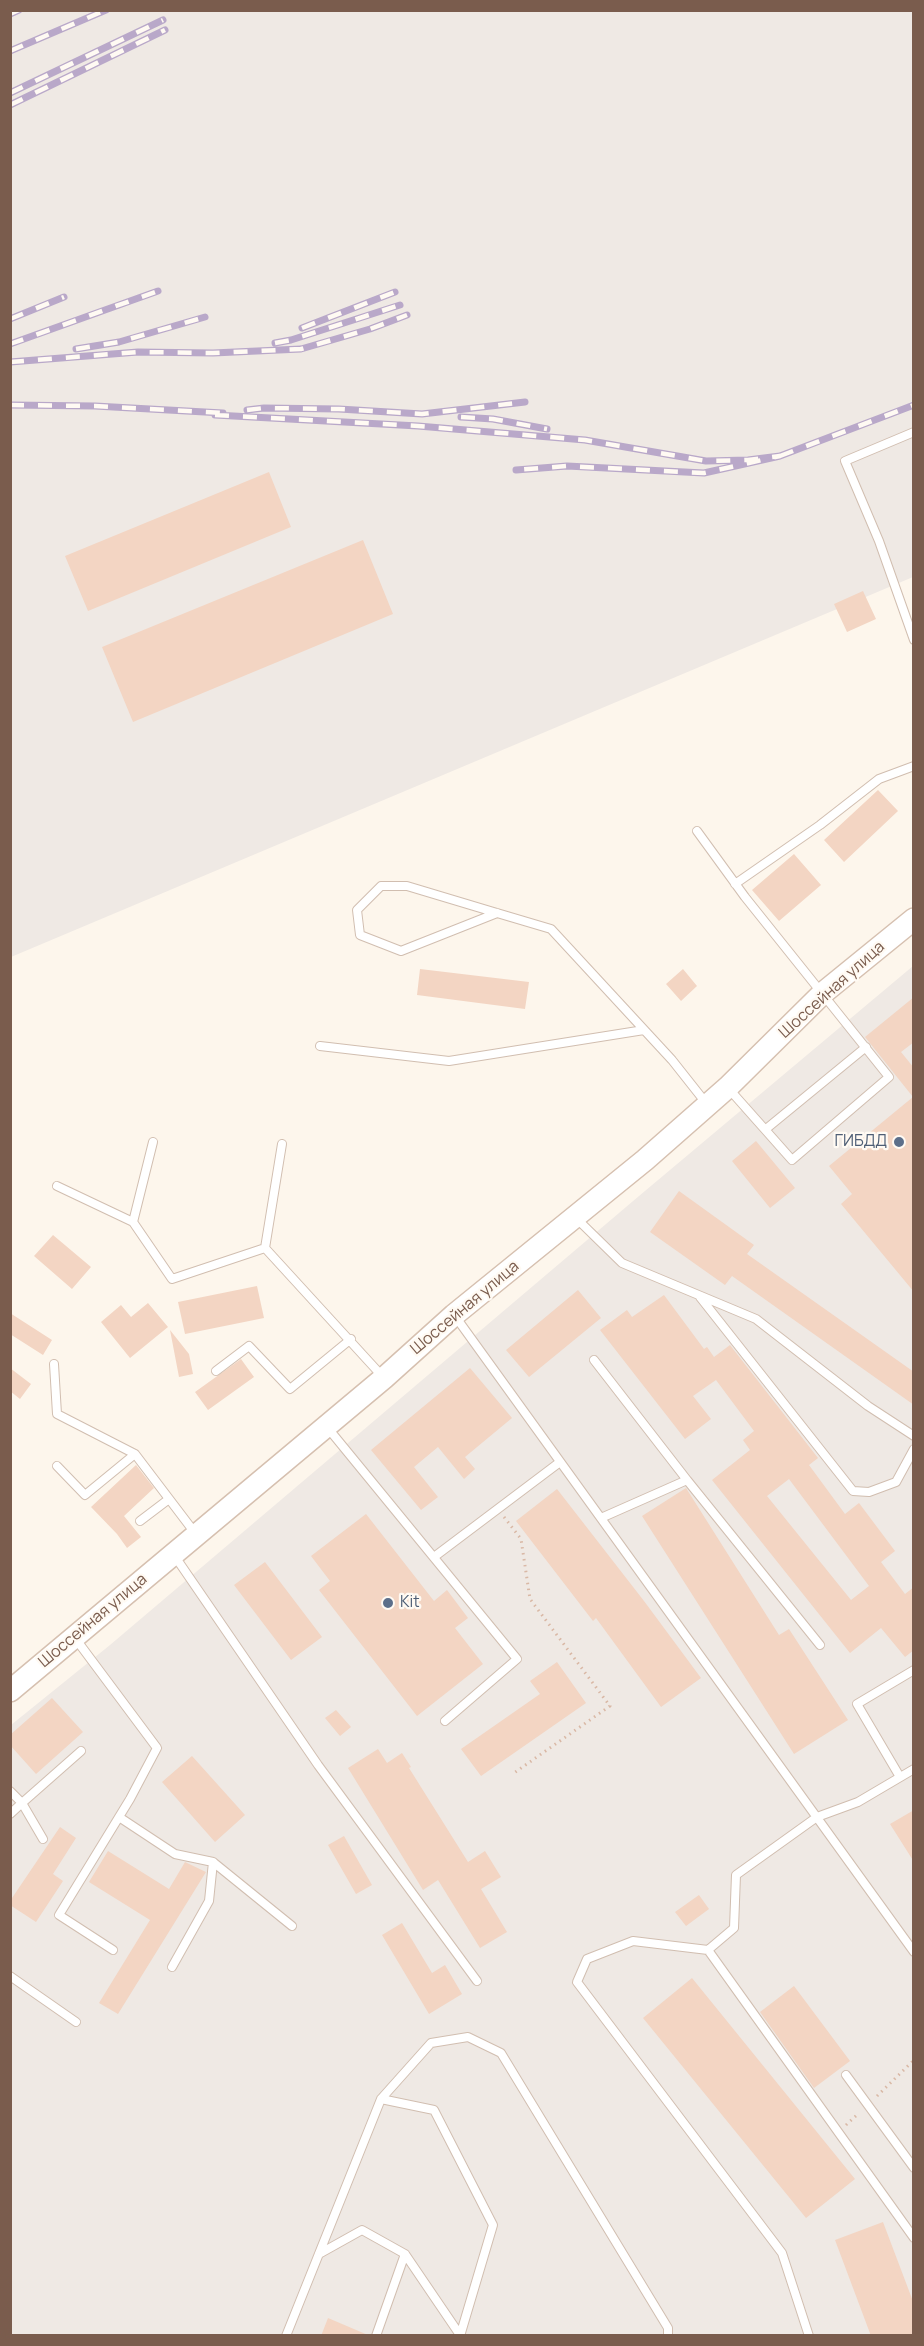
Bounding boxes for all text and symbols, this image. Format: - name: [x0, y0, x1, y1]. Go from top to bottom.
- street label: Шоссейная улица: [775, 938, 889, 1042]
- place label: ГИБДД: [835, 1132, 887, 1152]
- marker: ГИБДД: [892, 1135, 906, 1149]
- street label: Шоссейная улица: [407, 1257, 523, 1359]
- street label: Шоссейная улица: [35, 1570, 151, 1672]
- place label: Kit: [400, 1593, 420, 1613]
- marker: Kit: [381, 1596, 395, 1610]

